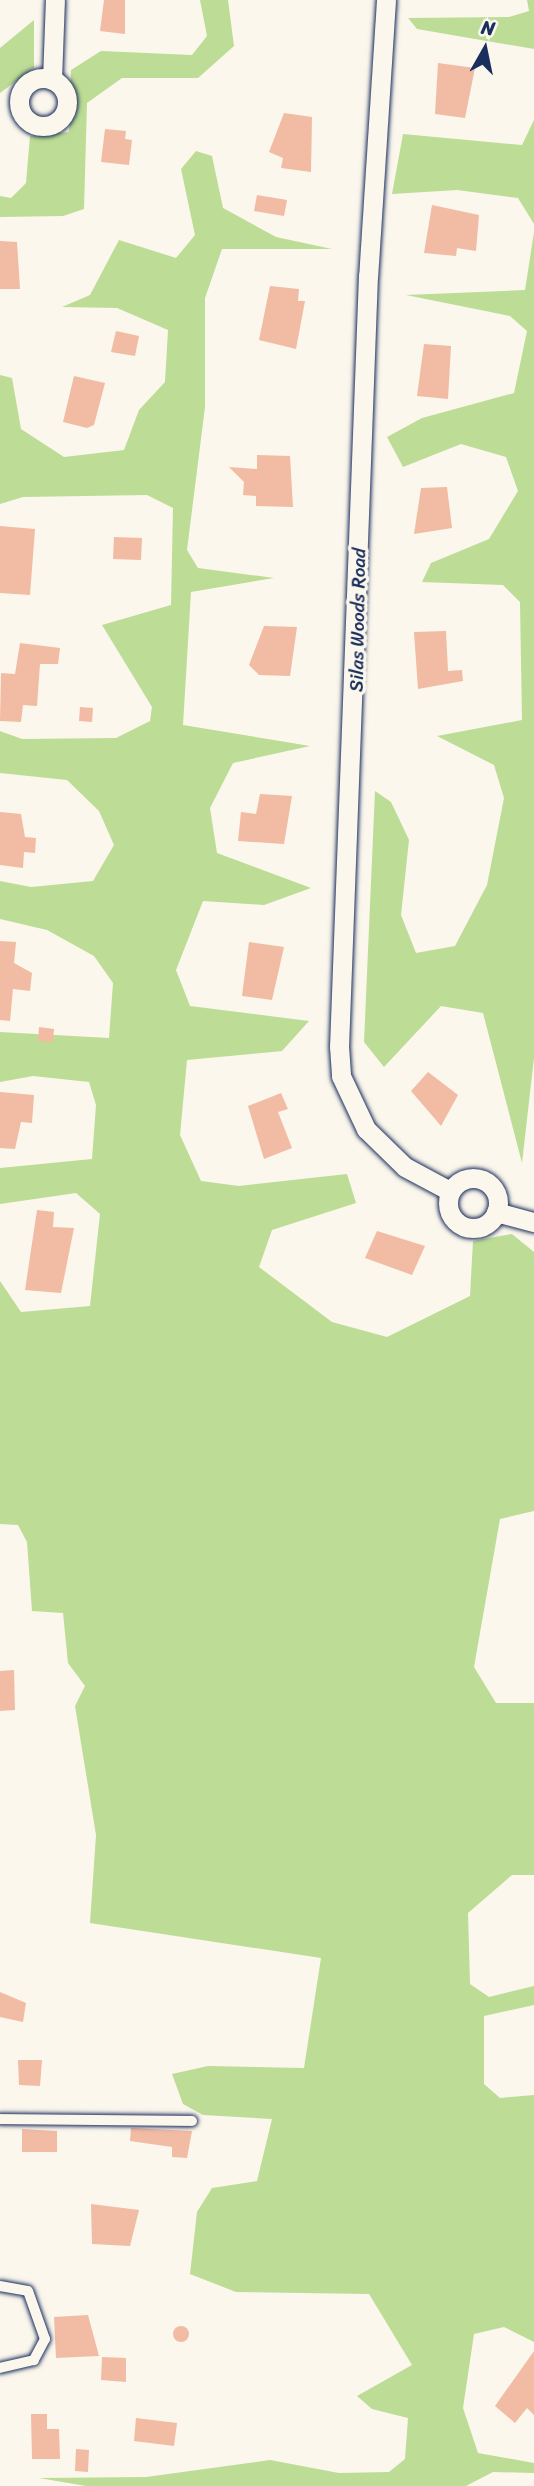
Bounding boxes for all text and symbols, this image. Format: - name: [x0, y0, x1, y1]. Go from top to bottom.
- text: N: [479, 10, 497, 45]
- north arrow: [450, 14, 520, 84]
- street label: Silas Woods Road: [345, 548, 371, 692]

